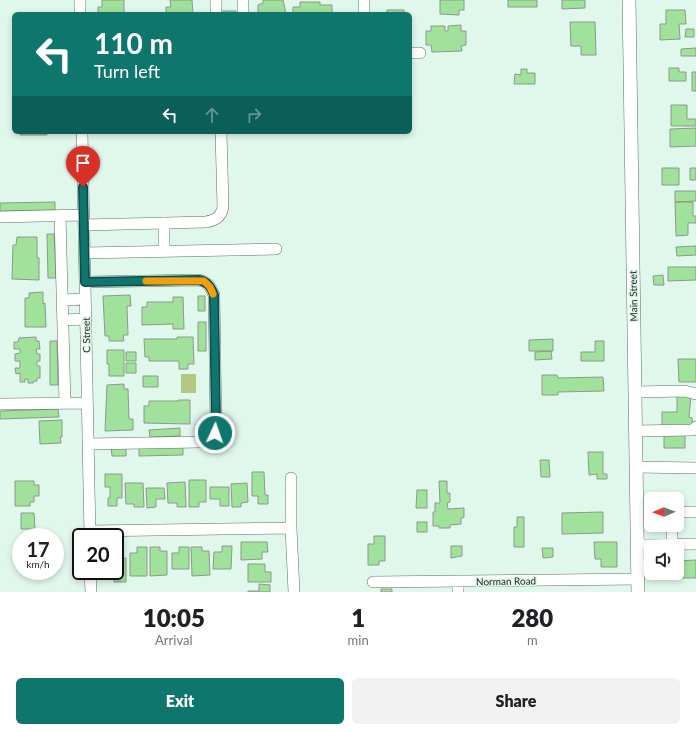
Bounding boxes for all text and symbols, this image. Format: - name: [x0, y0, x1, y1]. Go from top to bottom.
- text: 110 m: [94, 26, 173, 60]
- icon: left: [28, 28, 80, 80]
- text: Turn left: [94, 60, 160, 82]
- icon: left: [159, 104, 181, 126]
- icon: ahead: [201, 104, 223, 126]
- icon: right: [243, 104, 265, 126]
- pin: [66, 146, 100, 187]
- icon: arrive: [72, 152, 94, 174]
- street label: Main Street: [627, 270, 639, 322]
- street label: C Street: [80, 317, 92, 353]
- position arrow: [194, 412, 236, 454]
- north arrow: [644, 492, 684, 532]
- map controls: [644, 492, 684, 580]
- speed limit sign: 20: [72, 528, 124, 580]
- text: 17: [26, 537, 50, 561]
- button: sound: [644, 540, 684, 580]
- text: km/h: [26, 558, 50, 570]
- street label: Norman Road: [476, 574, 536, 588]
- text: 10:05: [143, 603, 205, 632]
- text: 1: [351, 603, 365, 632]
- text: 280: [511, 603, 553, 632]
- text: Arrival: [155, 632, 193, 648]
- text: min: [348, 632, 369, 648]
- text: m: [527, 632, 538, 648]
- button: Exit: [16, 678, 344, 724]
- button: Share: [352, 678, 680, 724]

